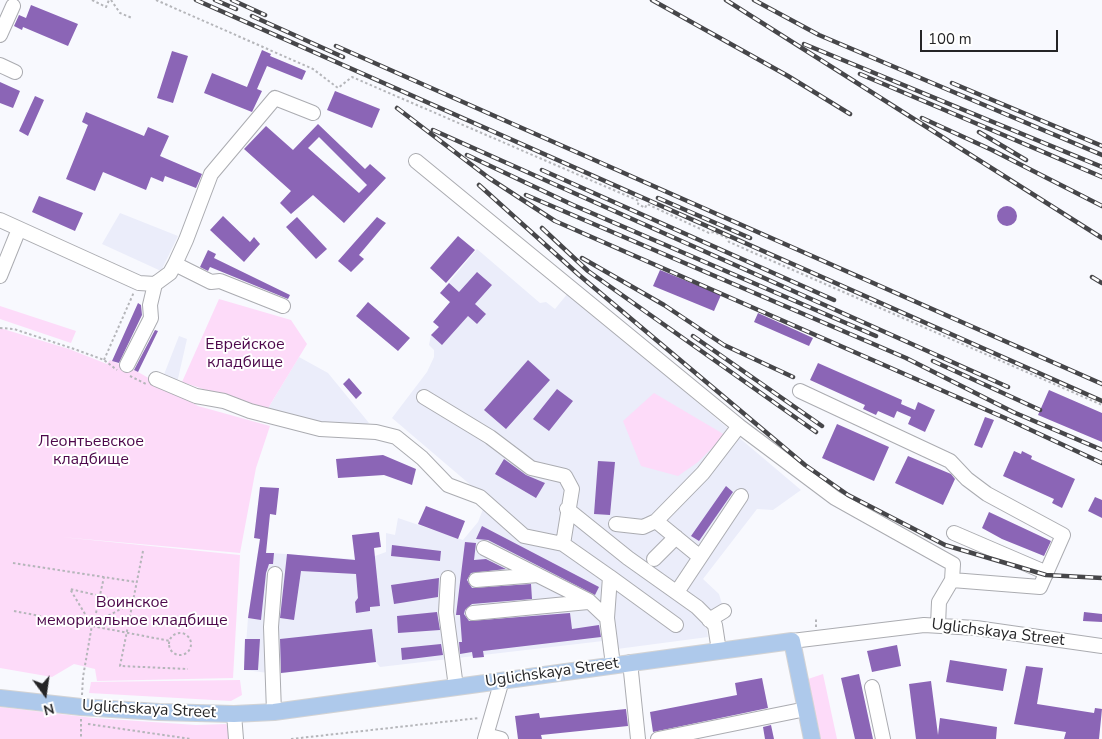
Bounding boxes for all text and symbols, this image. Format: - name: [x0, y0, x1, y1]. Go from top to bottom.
- scale bar: [922, 20, 1060, 52]
- text: 100 m: [928, 29, 972, 49]
- park label: Еврейское кладбище: [205, 335, 285, 373]
- park label: Леонтьевское кладбище: [38, 432, 144, 470]
- park label: Воинское мемориальное кладбище: [36, 593, 228, 631]
- street label: Uglichskaya Street: [930, 615, 1066, 651]
- street label: Uglichskaya Street: [484, 654, 620, 692]
- north arrow: [20, 669, 70, 719]
- street label: Uglichskaya Street: [81, 697, 217, 723]
- text: N: [41, 699, 56, 720]

